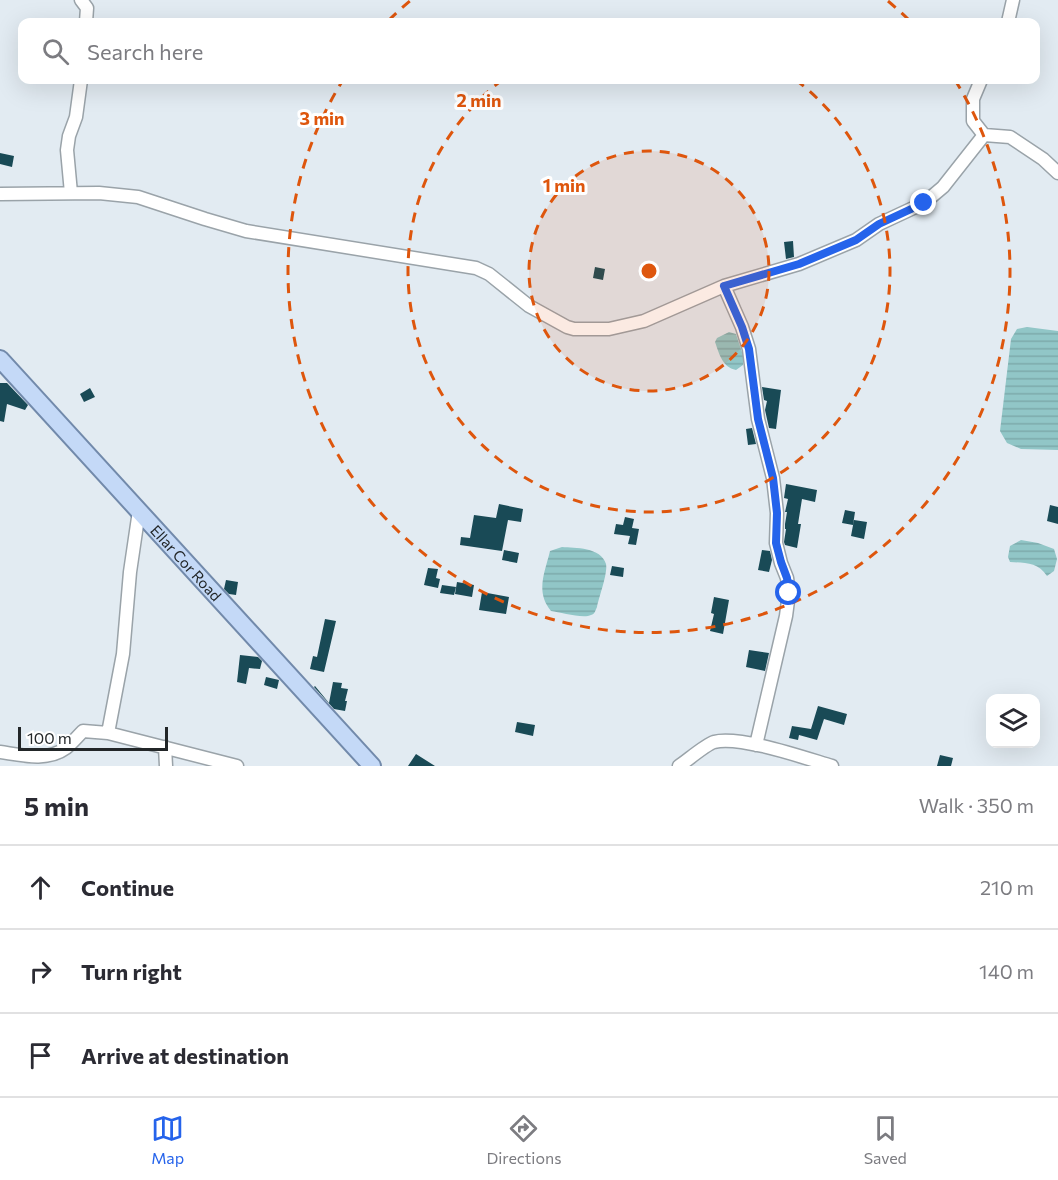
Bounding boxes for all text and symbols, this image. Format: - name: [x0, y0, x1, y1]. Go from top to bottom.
- search box: [18, 18, 1040, 84]
- icon: search: [39, 35, 72, 68]
- text: Search here: [87, 38, 203, 65]
- text: 2 min: [457, 89, 501, 111]
- text: 3 min: [299, 107, 345, 129]
- text: 1 min: [543, 174, 585, 196]
- route end: [910, 189, 936, 215]
- centre of rings: [639, 261, 659, 281]
- street label: Ellar Cor Road: [147, 521, 225, 604]
- route start: [775, 579, 801, 605]
- map controls: [986, 694, 1040, 748]
- button: layers: [986, 694, 1040, 748]
- scale bar: [18, 724, 168, 752]
- text: 100 m: [27, 728, 72, 747]
- text: 5 min: [24, 790, 89, 821]
- text: Walk · 350 m: [919, 793, 1034, 817]
- icon: ahead: [24, 871, 57, 904]
- text: Continue: [81, 874, 174, 901]
- text: 210 m: [980, 875, 1034, 899]
- icon: right: [24, 955, 57, 988]
- text: Turn right: [81, 958, 182, 985]
- text: 140 m: [979, 959, 1034, 983]
- icon: arrive: [24, 1039, 57, 1072]
- text: Arrive at destination: [81, 1042, 289, 1069]
- tab: Map: [151, 1112, 184, 1167]
- tab: Directions: [486, 1112, 561, 1167]
- tab: Saved: [864, 1112, 907, 1167]

